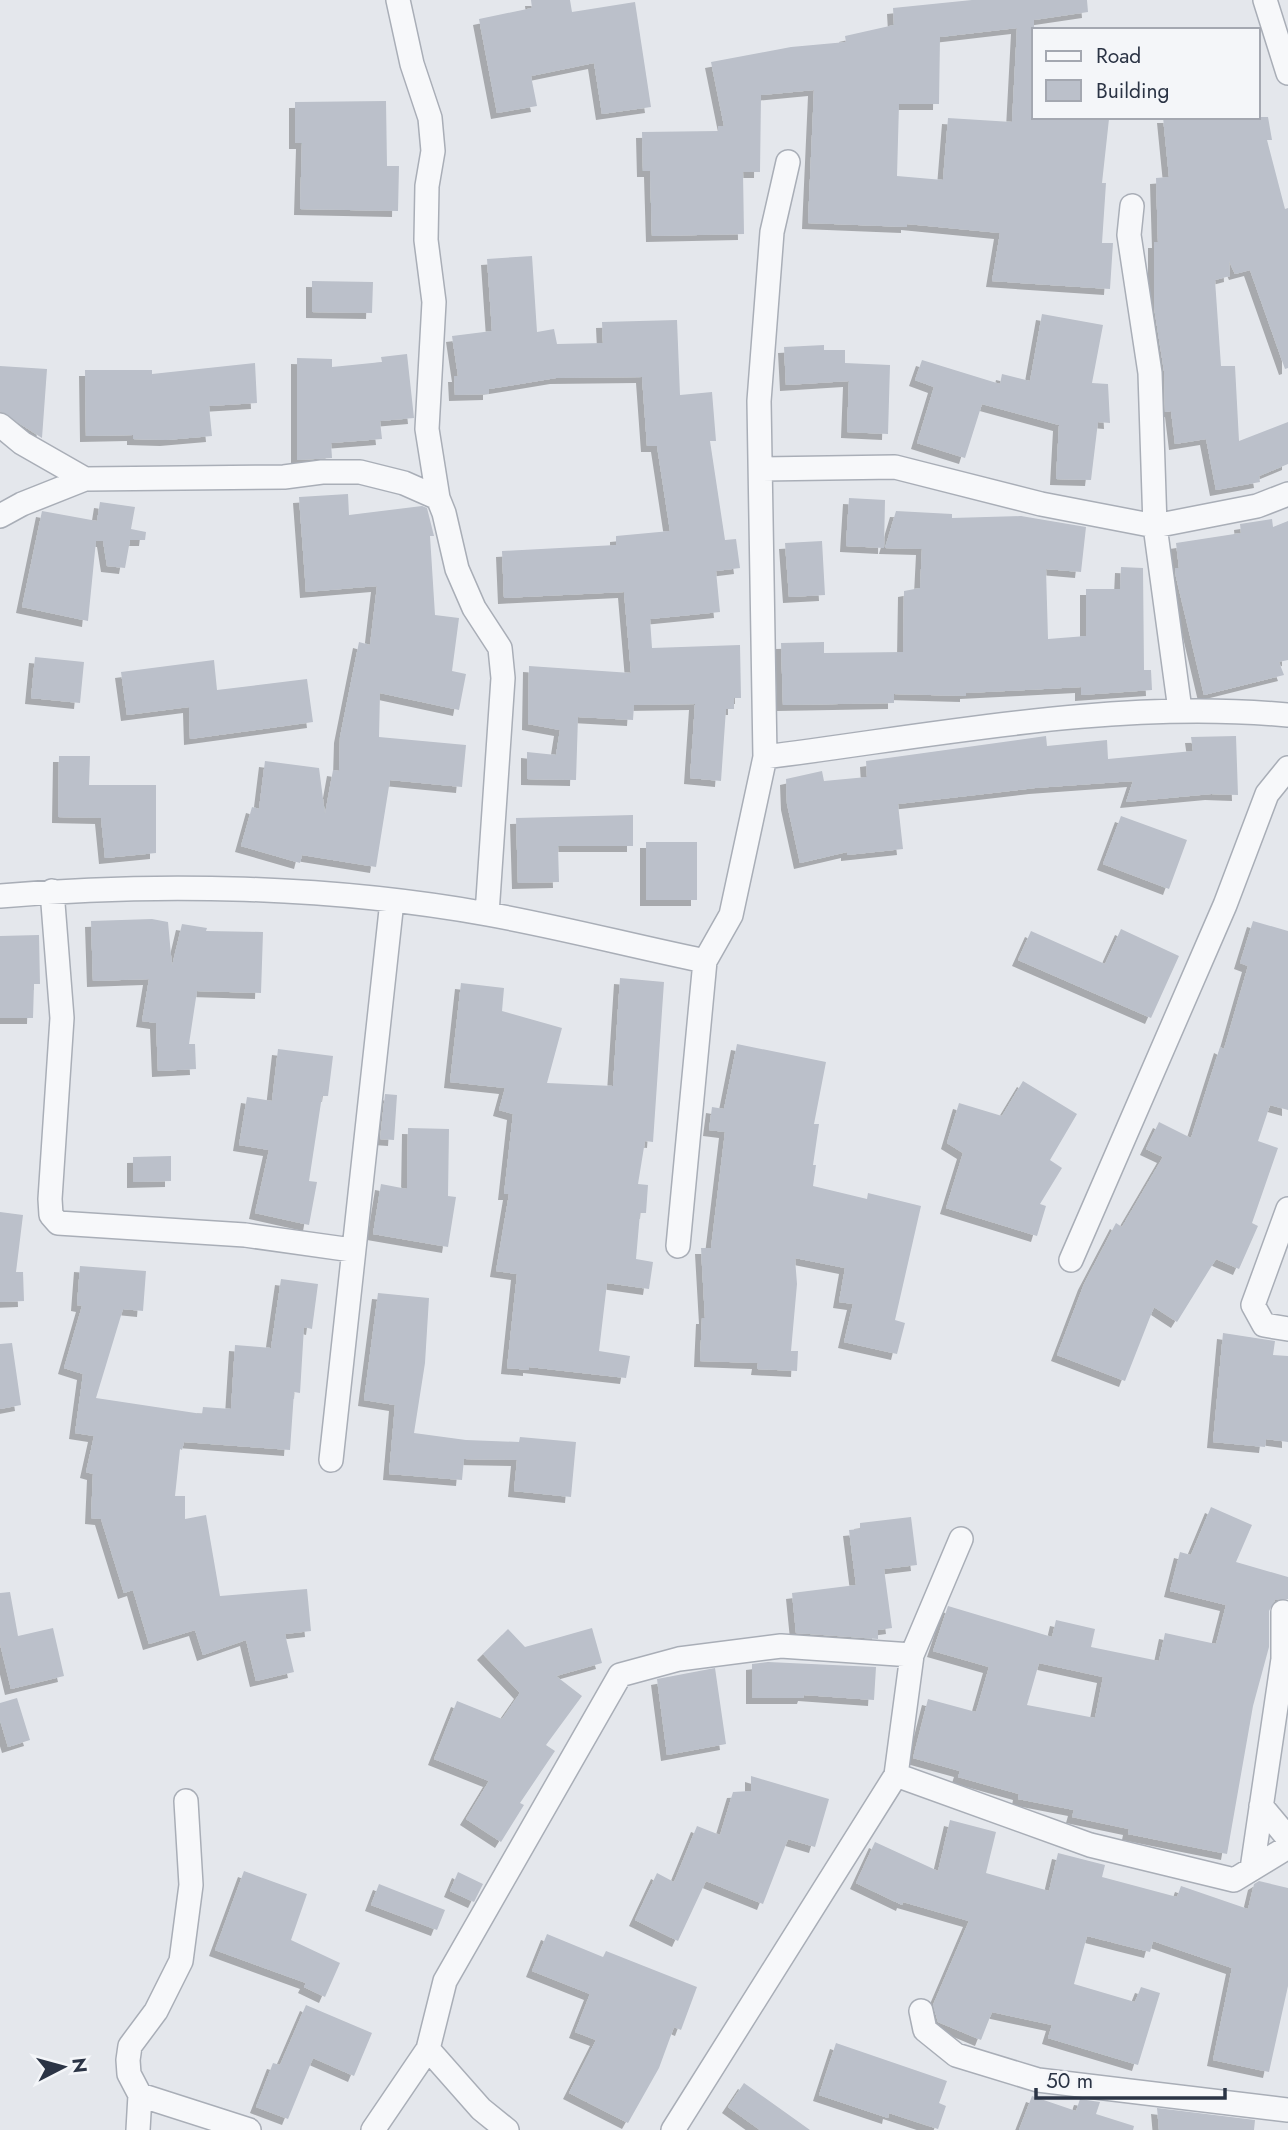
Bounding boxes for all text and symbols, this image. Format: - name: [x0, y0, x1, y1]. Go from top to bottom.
- legend: [1032, 28, 1260, 119]
- text: Road: [1096, 41, 1141, 71]
- text: Building: [1096, 76, 1169, 106]
- north arrow: [28, 2032, 98, 2102]
- text: N: [65, 2056, 94, 2074]
- scale bar: [1036, 2056, 1225, 2100]
- text: 50 m: [1046, 2066, 1093, 2096]

